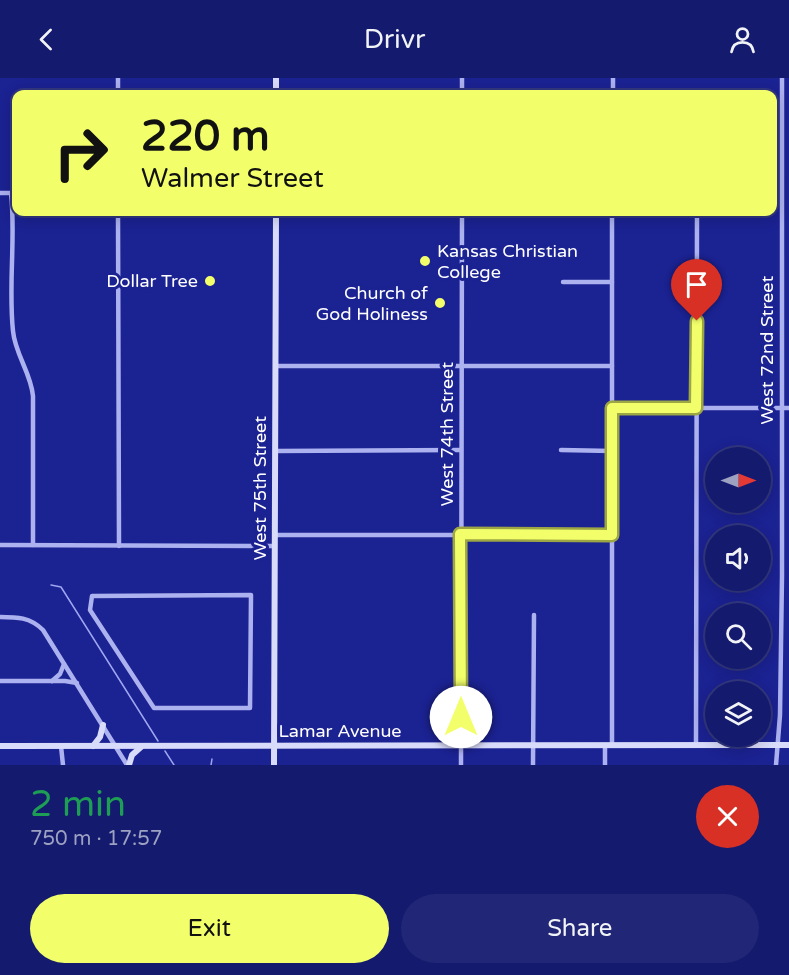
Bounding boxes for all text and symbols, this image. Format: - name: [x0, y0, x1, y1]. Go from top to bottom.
- icon: back: [30, 23, 63, 56]
- text: Drivr: [364, 23, 425, 56]
- icon: person: [726, 23, 759, 56]
- text: 220 m: [141, 111, 270, 162]
- icon: right: [42, 114, 120, 192]
- text: Walmer Street: [141, 162, 324, 195]
- place label: Kansas Christian College: [437, 240, 578, 283]
- marker: Kansas Christian College: [418, 254, 432, 268]
- pin: [671, 259, 722, 321]
- icon: arrive: [680, 268, 713, 301]
- place label: Dollar Tree: [106, 270, 198, 292]
- marker: Dollar Tree: [203, 274, 217, 288]
- street label: West 72nd Street: [756, 276, 778, 424]
- place label: Church of God Holiness: [316, 282, 428, 325]
- marker: Church of God Holiness: [433, 296, 447, 310]
- street label: West 74th Street: [436, 362, 458, 506]
- street label: West 75th Street: [249, 416, 271, 560]
- north arrow: [705, 447, 771, 513]
- map controls: [705, 447, 771, 747]
- button: sound: [705, 525, 771, 591]
- button: search: [705, 603, 771, 669]
- button: layers: [705, 681, 771, 747]
- position arrow: [429, 685, 493, 749]
- street label: Lamar Avenue: [278, 720, 402, 742]
- text: 2 min: [30, 783, 126, 826]
- button: close: [696, 785, 759, 848]
- text: 750 m · 17:57: [30, 827, 162, 851]
- button: Exit: [30, 894, 389, 963]
- button: Share: [401, 894, 759, 963]

